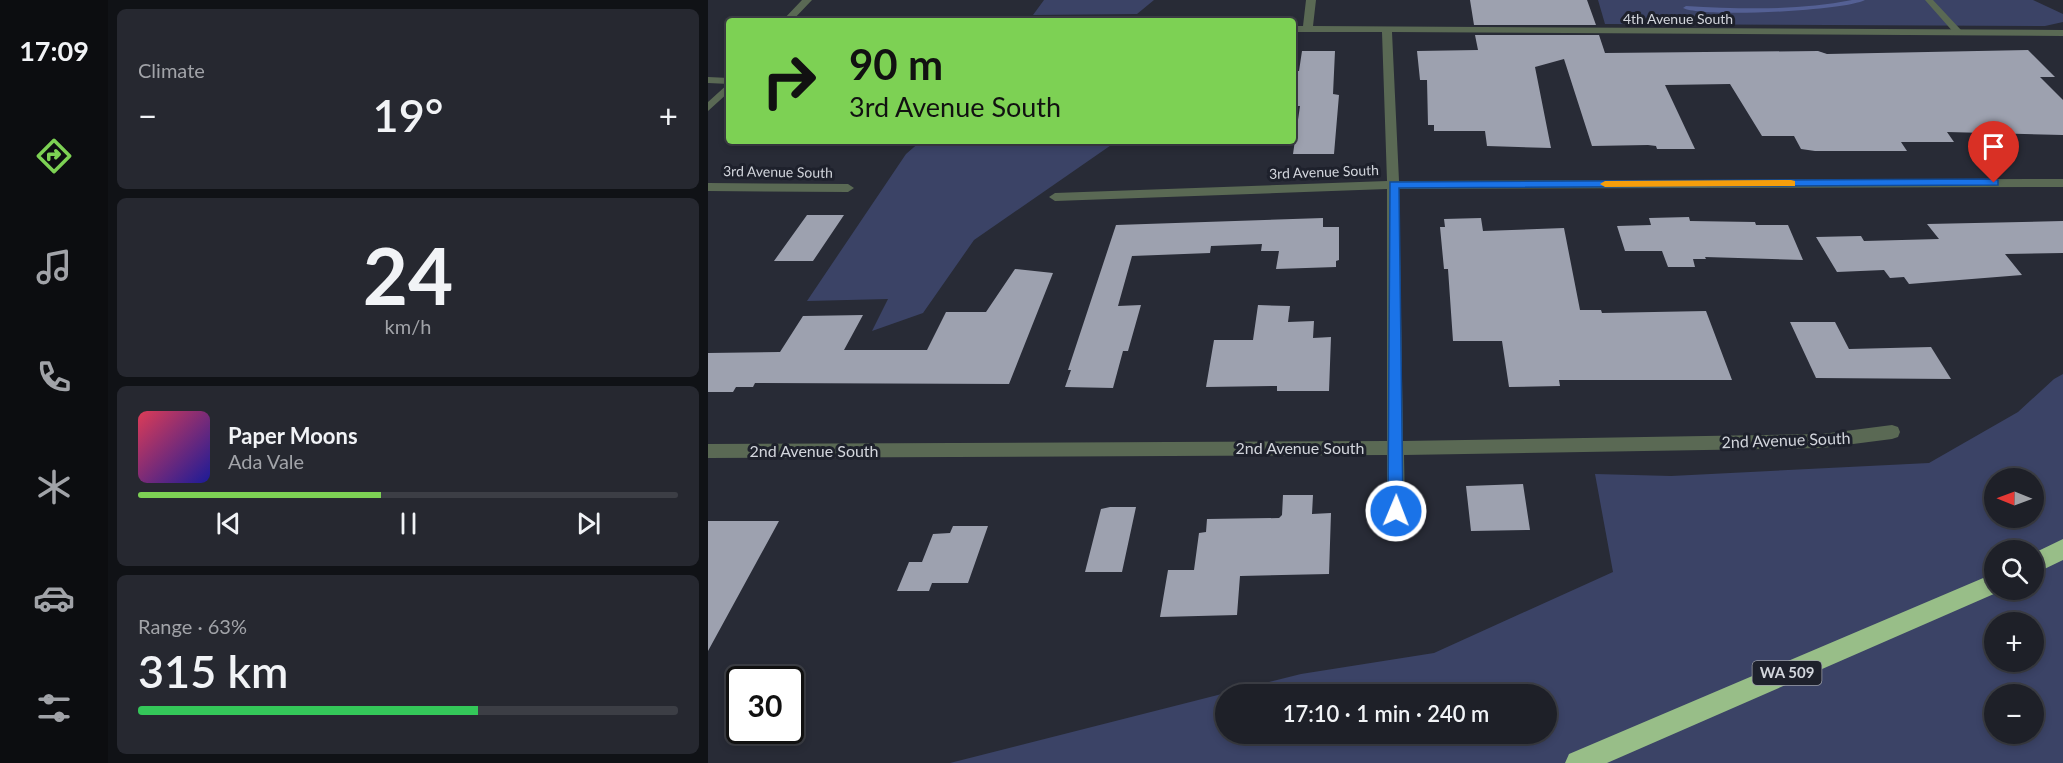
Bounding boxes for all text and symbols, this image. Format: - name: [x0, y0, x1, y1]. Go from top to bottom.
- street label: 4th Avenue South: [1623, 10, 1733, 27]
- text: 17:09: [19, 34, 89, 67]
- text: 90 m: [849, 39, 943, 89]
- icon: right: [750, 42, 828, 120]
- text: Climate: [138, 58, 205, 82]
- text: 19°: [373, 88, 443, 142]
- text: 3rd Avenue South: [849, 90, 1061, 123]
- text: −: [138, 95, 157, 135]
- text: +: [659, 95, 678, 135]
- pin: [1968, 121, 2019, 183]
- icon: arrive: [1977, 130, 2010, 163]
- icon: directions: [33, 135, 75, 177]
- street label: 3rd Avenue South: [1269, 161, 1379, 182]
- street label: 3rd Avenue South: [723, 162, 833, 181]
- text: 24: [363, 228, 453, 322]
- icon: music: [33, 246, 75, 288]
- text: km/h: [385, 314, 431, 338]
- icon: phone: [33, 356, 75, 398]
- text: Paper Moons: [228, 422, 358, 449]
- street label: 2nd Avenue South: [1721, 428, 1851, 451]
- street label: 2nd Avenue South: [1235, 438, 1365, 457]
- street label: 2nd Avenue South: [749, 441, 879, 460]
- text: Ada Vale: [228, 449, 304, 473]
- icon: climate: [33, 466, 75, 508]
- north arrow: [1984, 468, 2044, 528]
- map controls: [1984, 468, 2044, 744]
- position arrow: [1364, 479, 1428, 543]
- icon: previous: [212, 507, 245, 540]
- icon: pause: [392, 507, 425, 540]
- icon: next: [572, 507, 605, 540]
- button: search: [1984, 540, 2044, 600]
- icon: car: [33, 577, 75, 619]
- button: +: [1984, 612, 2044, 672]
- text: Range · 63%: [138, 614, 247, 638]
- text: 315 km: [138, 644, 288, 698]
- road number: WA 509: [1752, 661, 1822, 685]
- speed limit sign: 30: [726, 666, 804, 744]
- button: −: [1984, 684, 2044, 744]
- icon: filters: [33, 687, 75, 729]
- text: 17:10 · 1 min · 240 m: [1283, 700, 1489, 727]

